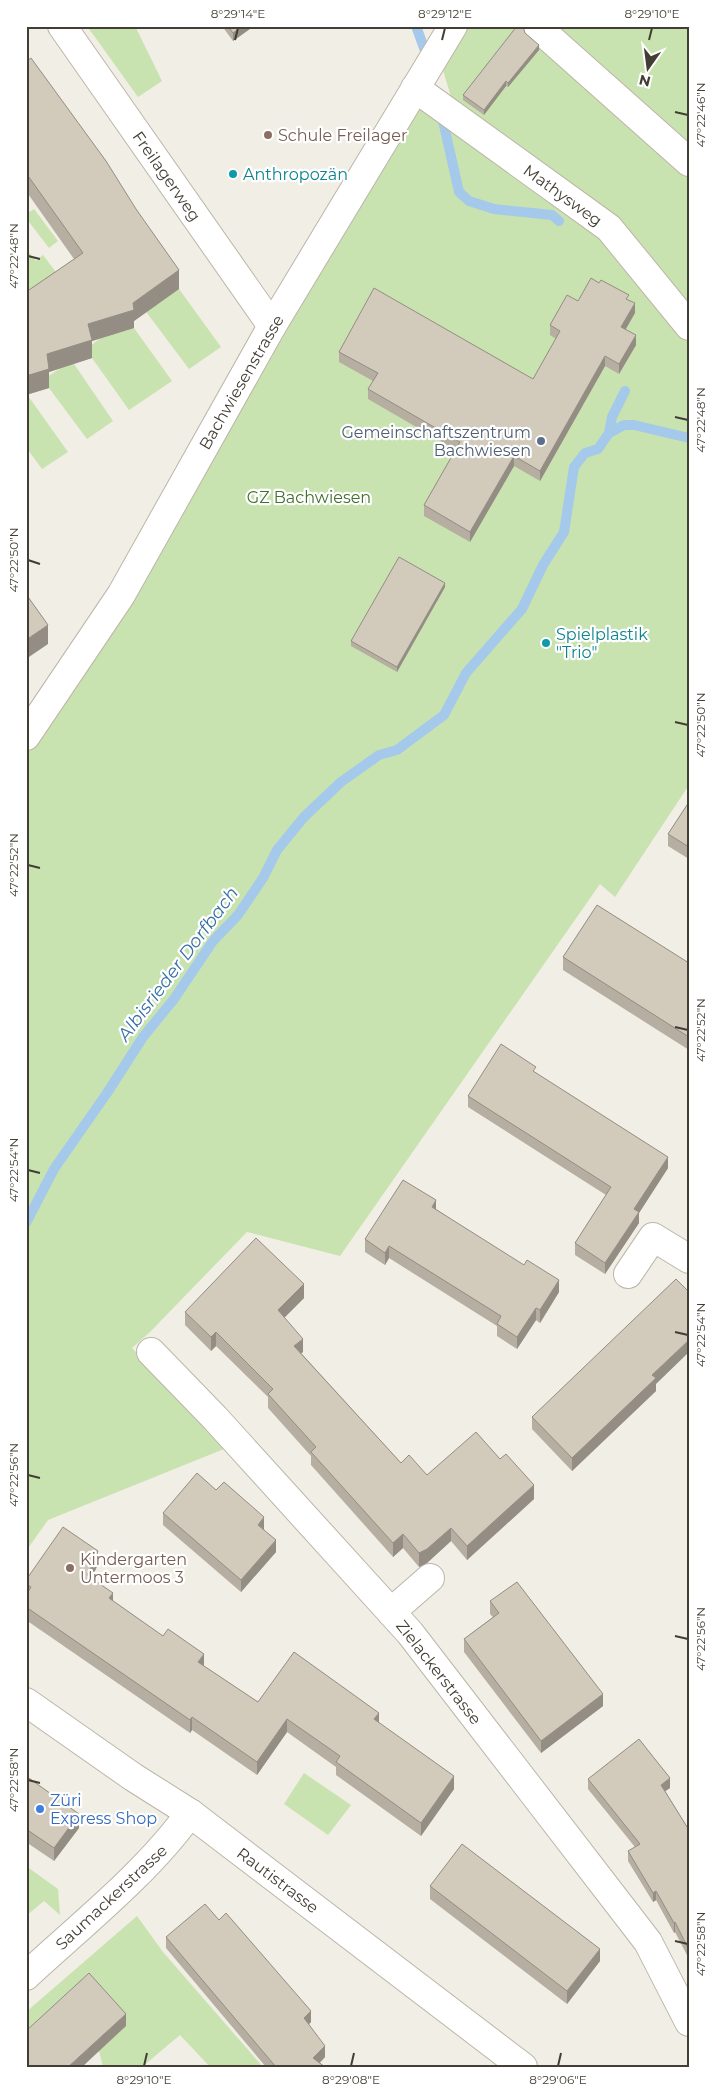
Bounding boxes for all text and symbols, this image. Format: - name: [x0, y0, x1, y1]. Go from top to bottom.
- text: 8°29'14"E: [211, 6, 265, 21]
- text: 8°29'12"E: [418, 6, 472, 21]
- text: 8°29'10"E: [624, 6, 680, 21]
- north arrow: [622, 42, 672, 92]
- text: N: [637, 71, 653, 91]
- text: 47°22'46"N: [693, 83, 708, 147]
- place label: Schule Freilager: [278, 126, 407, 145]
- street label: Freilagerweg: [129, 128, 205, 225]
- marker: Schule Freilager: [262, 129, 274, 141]
- street label: Mathysweg: [520, 161, 606, 230]
- place label: Anthropozän: [243, 165, 348, 184]
- marker: Anthropozän: [227, 168, 239, 180]
- text: 47°22'48"N: [6, 223, 21, 289]
- street label: Bachwiesenstrasse: [195, 312, 288, 453]
- text: 47°22'48"N: [693, 387, 708, 453]
- place label: Gemeinschaftszentrum Bachwiesen: [341, 423, 531, 460]
- marker: Gemeinschaftszentrum Bachwiesen: [535, 435, 547, 447]
- park label: GZ Bachwiesen: [247, 488, 371, 507]
- text: 47°22'50"N: [6, 527, 21, 593]
- place label: Spielplastik "Trio": [556, 625, 648, 662]
- marker: Spielplastik "Trio": [540, 637, 552, 649]
- text: 47°22'50"N: [693, 692, 708, 758]
- text: 47°22'52"N: [6, 833, 21, 897]
- water label: Albisrieder Dorfbach: [112, 883, 243, 1046]
- text: 47°22'52"N: [693, 998, 708, 1062]
- text: 47°22'54"N: [6, 1138, 21, 1202]
- text: 47°22'54"N: [693, 1303, 708, 1367]
- text: 47°22'56"N: [6, 1443, 21, 1507]
- place label: Kindergarten Untermoos 3: [80, 1550, 187, 1587]
- marker: Kindergarten Untermoos 3: [64, 1562, 76, 1574]
- text: 47°22'56"N: [693, 1607, 708, 1671]
- street label: Zielackerstrasse: [392, 1616, 485, 1728]
- text: 47°22'58"N: [6, 1748, 21, 1812]
- place label: Züri Express Shop: [50, 1791, 157, 1828]
- marker: Züri Express Shop: [34, 1803, 46, 1815]
- street label: Saumackerstrasse: [52, 1841, 171, 1954]
- street label: Rautistrasse: [233, 1844, 322, 1917]
- text: 47°22'58"N: [693, 1912, 708, 1976]
- text: 8°29'10"E: [116, 2072, 172, 2087]
- text: 8°29'08"E: [322, 2072, 380, 2087]
- text: 8°29'06"E: [529, 2072, 587, 2087]

